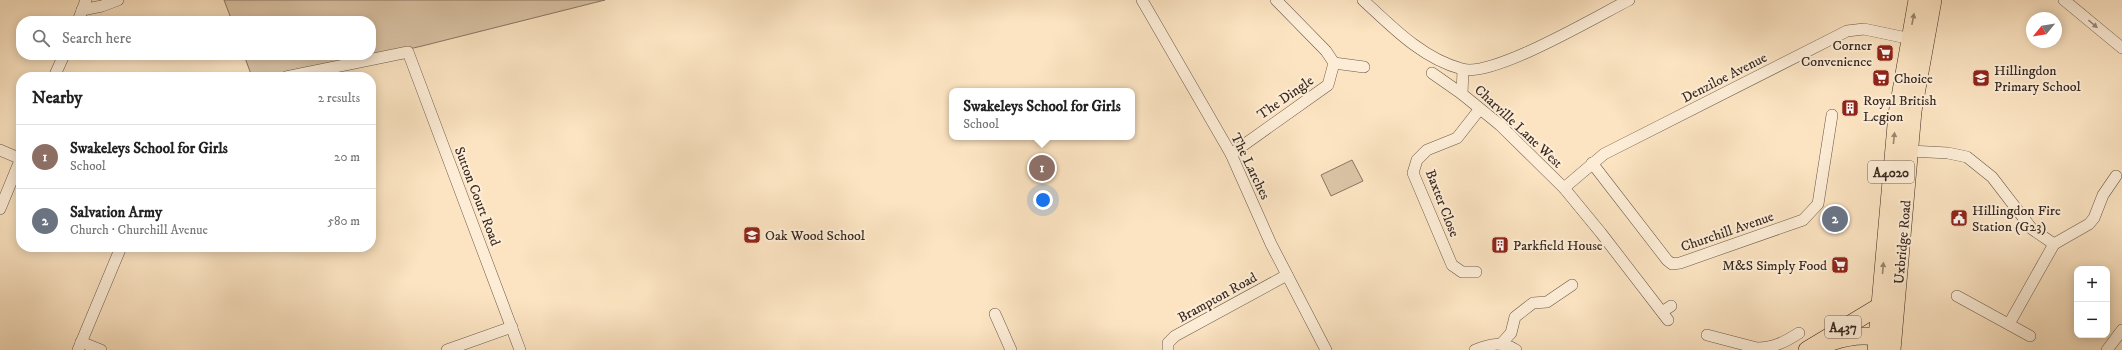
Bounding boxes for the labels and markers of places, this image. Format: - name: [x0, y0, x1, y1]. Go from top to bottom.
- place label: Corner Convenience: [1801, 37, 1873, 71]
- supermarket icon: Corner Convenience: [1875, 43, 1895, 63]
- place label: Hillingdon Primary School: [1994, 62, 2081, 96]
- supermarket icon: Choice: [1871, 68, 1891, 88]
- school or university icon: Hillingdon Primary School: [1971, 68, 1991, 88]
- place label: Choice: [1894, 70, 1933, 88]
- place label: Royal British Legion: [1863, 92, 1937, 126]
- building icon: Royal British Legion: [1840, 98, 1860, 118]
- pin: 1: [1029, 153, 1055, 183]
- place label: Hillingdon Fire Station (G23): [1972, 202, 2061, 236]
- pin: 2: [1822, 204, 1848, 234]
- public building icon: Hillingdon Fire Station (G23): [1949, 208, 1969, 228]
- school or university icon: Oak Wood School: [742, 225, 762, 245]
- place label: Oak Wood School: [765, 227, 866, 245]
- building icon: Parkfield House: [1490, 235, 1510, 255]
- place label: Parkfield House: [1513, 237, 1603, 255]
- supermarket icon: M&S Simply Food: [1830, 255, 1850, 275]
- place label: M&S Simply Food: [1722, 257, 1827, 275]

